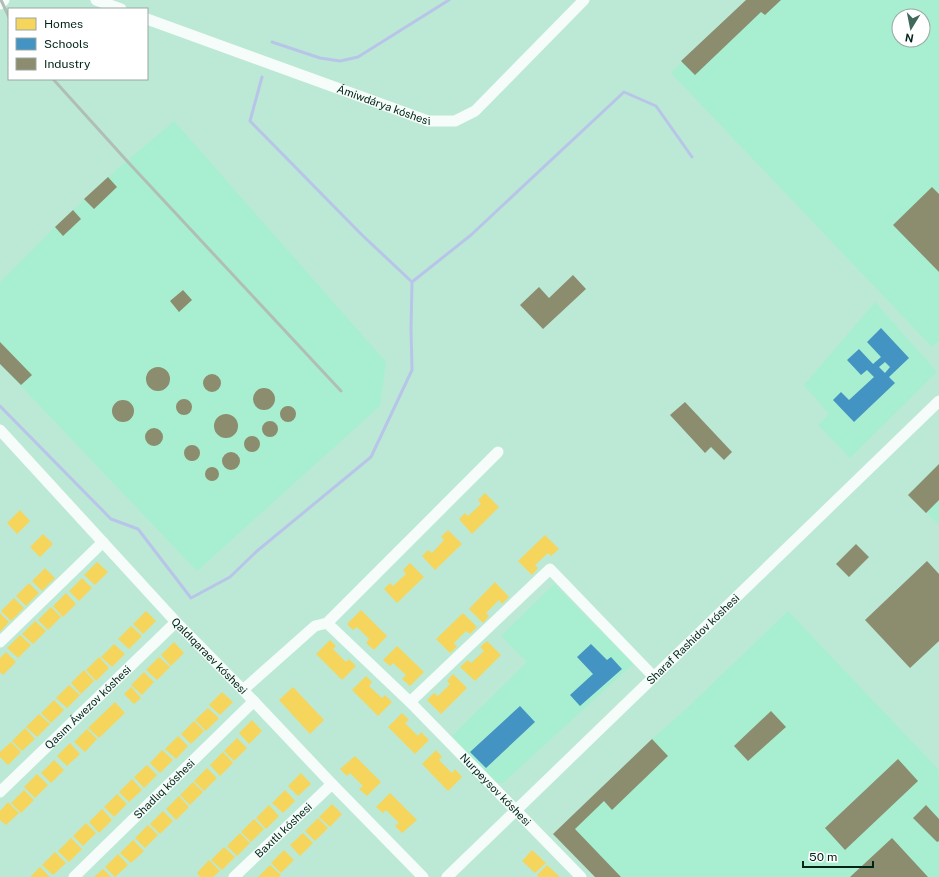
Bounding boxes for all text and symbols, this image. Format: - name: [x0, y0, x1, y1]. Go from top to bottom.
- legend: [8, 8, 148, 80]
- north arrow: [891, 8, 931, 48]
- text: Homes: [44, 17, 83, 31]
- text: N: [904, 31, 915, 45]
- text: Schools: [44, 37, 89, 51]
- text: Industry: [44, 57, 91, 71]
- street label: Ámiwdárya kóshesi: [335, 82, 430, 127]
- street label: Sharaf Rashidov kóshesi: [644, 592, 742, 687]
- street label: Qaldıqaraev kóshesi: [169, 615, 250, 696]
- street label: Qasım Áwezov kóshesi: [42, 663, 133, 751]
- street label: Nurpeysov kóshesi: [458, 751, 533, 828]
- street label: Shadlıq kóshesi: [131, 757, 197, 821]
- street label: Baxıtlı kóshesi: [252, 800, 314, 860]
- scale bar: [803, 843, 873, 869]
- text: 50 m: [809, 850, 837, 864]

